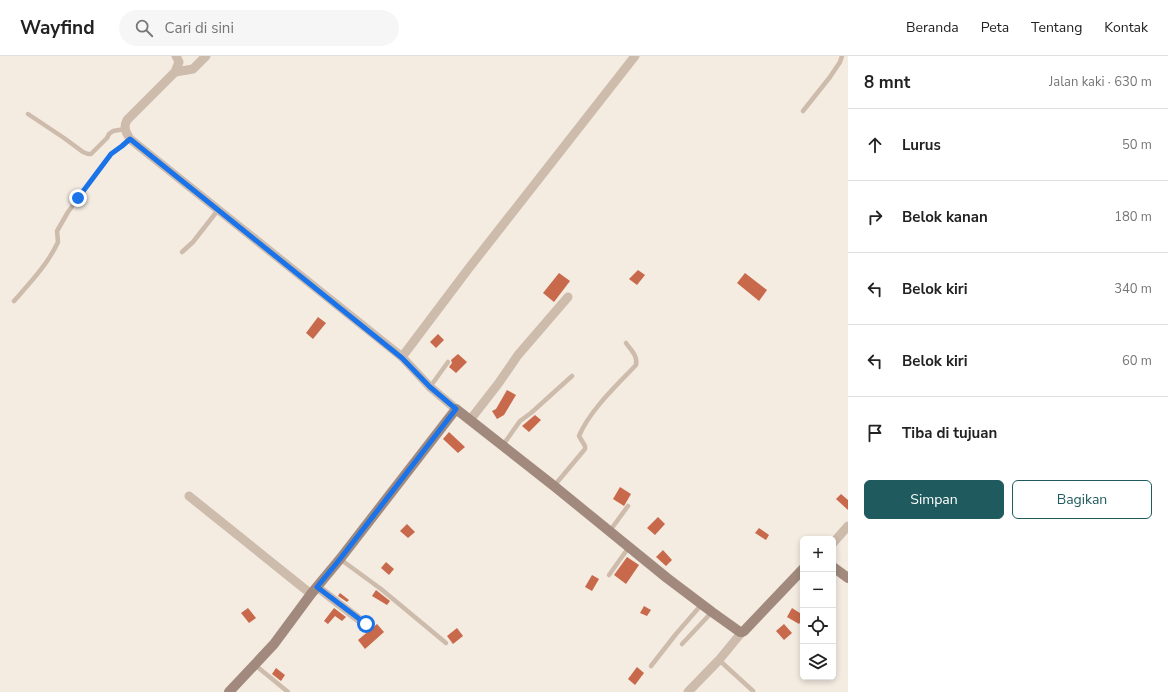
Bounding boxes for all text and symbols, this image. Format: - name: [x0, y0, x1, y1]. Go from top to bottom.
- search box: [119, 10, 399, 46]
- text: Wayfind: [20, 15, 95, 41]
- icon: search: [133, 17, 155, 39]
- text: Cari di sini: [165, 18, 234, 38]
- text: Beranda: [906, 18, 959, 37]
- text: Peta: [981, 18, 1009, 37]
- text: Tentang: [1031, 18, 1082, 37]
- text: Kontak: [1104, 18, 1148, 37]
- text: 8 mnt: [864, 71, 910, 94]
- text: Jalan kaki · 630 m: [1049, 73, 1152, 91]
- icon: ahead: [864, 134, 886, 156]
- text: Lurus: [902, 135, 941, 155]
- text: 50 m: [1122, 136, 1152, 154]
- route end: [69, 189, 87, 207]
- icon: right: [864, 206, 886, 228]
- text: Belok kanan: [902, 207, 988, 227]
- text: 180 m: [1114, 208, 1152, 226]
- icon: left: [864, 278, 886, 300]
- text: Belok kiri: [902, 279, 967, 299]
- text: 340 m: [1114, 280, 1152, 298]
- icon: left: [864, 350, 886, 372]
- text: Belok kiri: [902, 351, 967, 371]
- text: 60 m: [1122, 352, 1152, 370]
- icon: arrive: [864, 422, 886, 444]
- text: Tiba di tujuan: [902, 423, 997, 443]
- button: Simpan: [864, 480, 1004, 519]
- button: Bagikan: [1012, 480, 1152, 519]
- map controls: [800, 536, 836, 680]
- button: +: [800, 536, 836, 572]
- button: −: [800, 572, 836, 608]
- button: locate: [800, 608, 836, 644]
- route start: [357, 615, 375, 633]
- button: layers: [800, 644, 836, 680]

